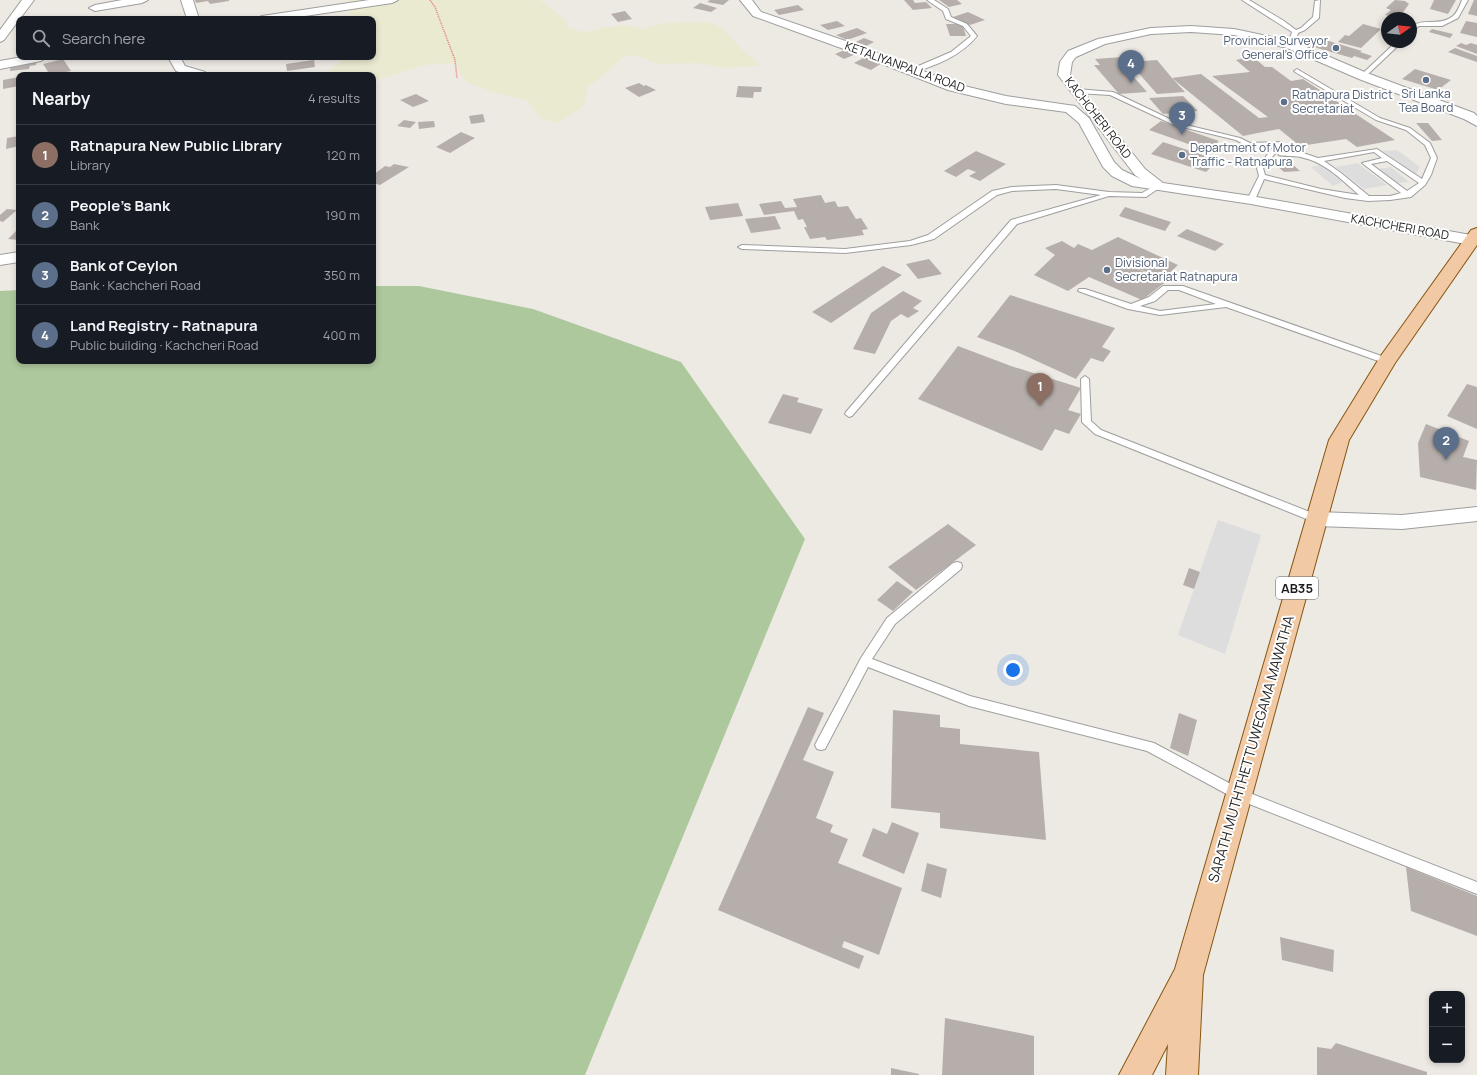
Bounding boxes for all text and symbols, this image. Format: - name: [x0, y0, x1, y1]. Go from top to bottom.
- north arrow: [1381, 12, 1417, 48]
- search box: [16, 16, 376, 60]
- icon: search: [30, 27, 52, 49]
- text: Search here: [62, 28, 145, 49]
- place label: Provincial Surveyor General's Office: [1223, 32, 1329, 63]
- street label: KETALIYANPALLA ROAD: [843, 37, 968, 96]
- marker: Provincial Surveyor General's Office: [1331, 43, 1341, 53]
- pin: 4: [1118, 50, 1144, 83]
- street label: KACHCHERI ROAD: [1061, 73, 1136, 162]
- marker: Sri Lanka Tea Board: [1421, 75, 1431, 85]
- place label: Sri Lanka Tea Board: [1399, 85, 1453, 116]
- place label: Ratnapura District Secretariat: [1292, 86, 1393, 117]
- text: Nearby: [32, 87, 90, 110]
- text: 4 results: [308, 89, 360, 107]
- marker: Ratnapura District Secretariat: [1279, 97, 1289, 107]
- pin: 3: [1169, 102, 1195, 135]
- text: Ratnapura New Public Library: [70, 135, 282, 156]
- place label: Department of Motor Traffic - Ratnapura: [1190, 139, 1307, 170]
- text: 1: [42, 146, 48, 164]
- text: 120 m: [326, 146, 360, 164]
- marker: Department of Motor Traffic - Ratnapura: [1177, 150, 1187, 160]
- text: Library: [70, 156, 110, 174]
- text: People's Bank: [70, 195, 170, 216]
- text: 2: [41, 206, 49, 224]
- text: 190 m: [325, 206, 360, 224]
- street label: KACHCHERI ROAD: [1350, 210, 1450, 244]
- text: Bank: [70, 216, 99, 234]
- place label: Divisional Secretariat Ratnapura: [1115, 254, 1238, 285]
- text: Bank of Ceylon: [70, 255, 178, 276]
- marker: Divisional Secretariat Ratnapura: [1102, 265, 1112, 275]
- text: 3: [41, 266, 49, 284]
- text: 350 m: [324, 266, 360, 284]
- text: Bank · Kachcheri Road: [70, 276, 201, 294]
- text: Land Registry - Ratnapura: [70, 315, 258, 336]
- text: 4: [41, 326, 49, 344]
- text: 400 m: [323, 326, 360, 344]
- text: Public building · Kachcheri Road: [70, 336, 258, 354]
- pin: 1: [1027, 373, 1053, 406]
- pin: 2: [1433, 427, 1459, 460]
- road number: AB35: [1276, 577, 1318, 599]
- street label: SARATH MUTHTHETTUWEGAMA MAWATHA: [1203, 613, 1298, 885]
- your location: [1003, 660, 1023, 680]
- map controls: [1429, 991, 1465, 1063]
- button: +: [1429, 991, 1465, 1027]
- button: −: [1429, 1027, 1465, 1063]

